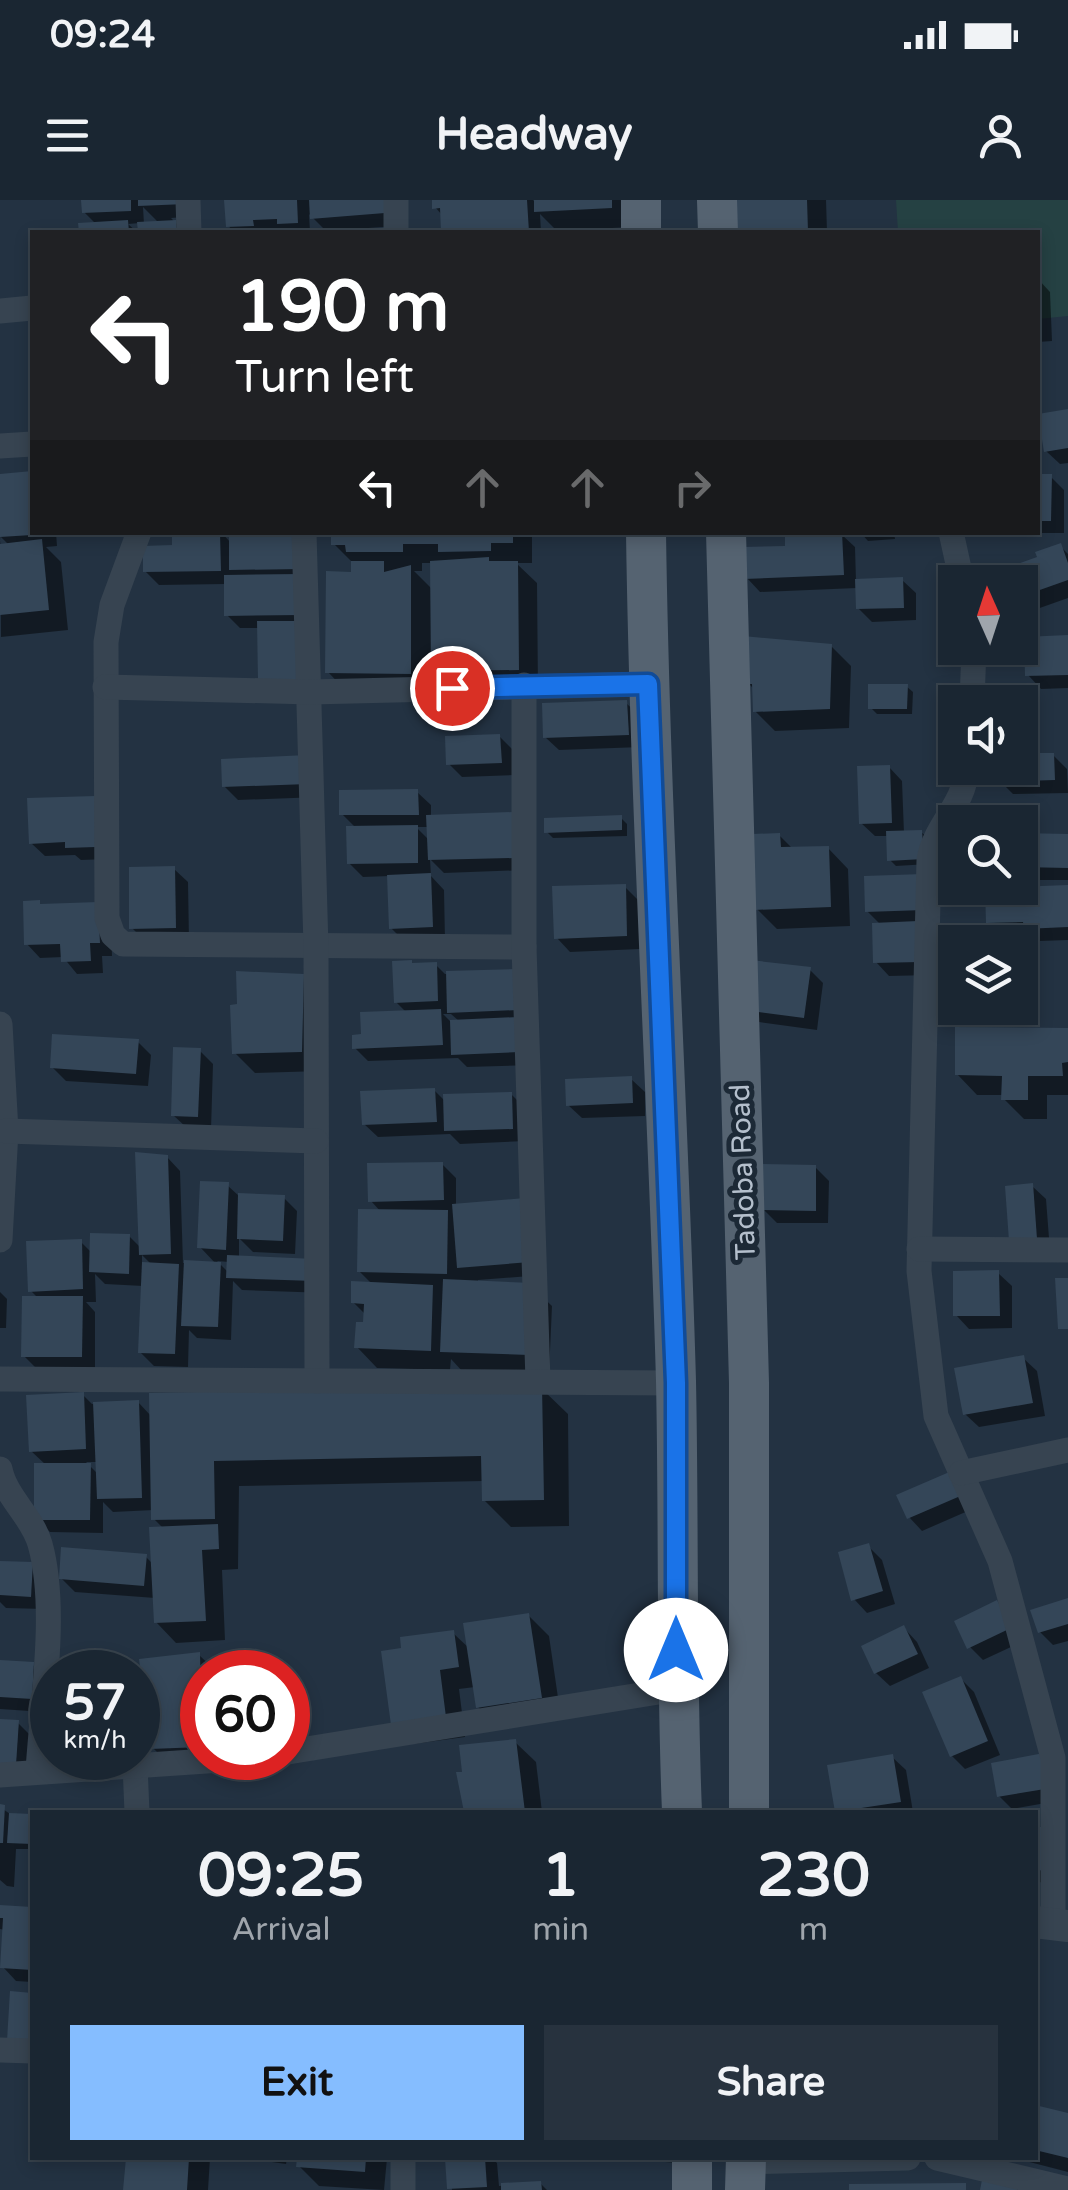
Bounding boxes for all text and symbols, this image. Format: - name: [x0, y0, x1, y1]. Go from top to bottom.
- text: 09:24: [50, 12, 155, 58]
- icon: menu: [40, 108, 95, 163]
- text: Headway: [436, 108, 632, 162]
- icon: person: [973, 108, 1028, 163]
- text: 190 m: [235, 266, 449, 350]
- icon: left: [70, 270, 200, 400]
- text: Turn left: [235, 351, 414, 405]
- icon: left: [350, 460, 405, 515]
- icon: ahead: [455, 460, 510, 515]
- icon: ahead: [560, 460, 615, 515]
- icon: right: [665, 460, 720, 515]
- north arrow: [938, 565, 1038, 665]
- map controls: [938, 565, 1038, 1025]
- pin: [410, 646, 495, 731]
- icon: arrive: [425, 661, 480, 716]
- button: sound: [938, 685, 1038, 785]
- button: search: [938, 805, 1038, 905]
- button: layers: [938, 925, 1038, 1025]
- street label: Tadoba Road: [723, 1083, 763, 1261]
- position arrow: [624, 1598, 728, 1702]
- speed limit sign: 60: [180, 1650, 310, 1780]
- text: 57: [64, 1673, 126, 1733]
- text: km/h: [64, 1725, 126, 1755]
- text: 09:25: [198, 1840, 364, 1912]
- text: 1: [542, 1840, 579, 1912]
- text: 230: [757, 1840, 870, 1912]
- text: Arrival: [232, 1911, 331, 1949]
- text: min: [532, 1911, 589, 1949]
- text: m: [799, 1911, 828, 1949]
- button: Exit: [70, 2025, 524, 2140]
- button: Share: [544, 2025, 998, 2140]

